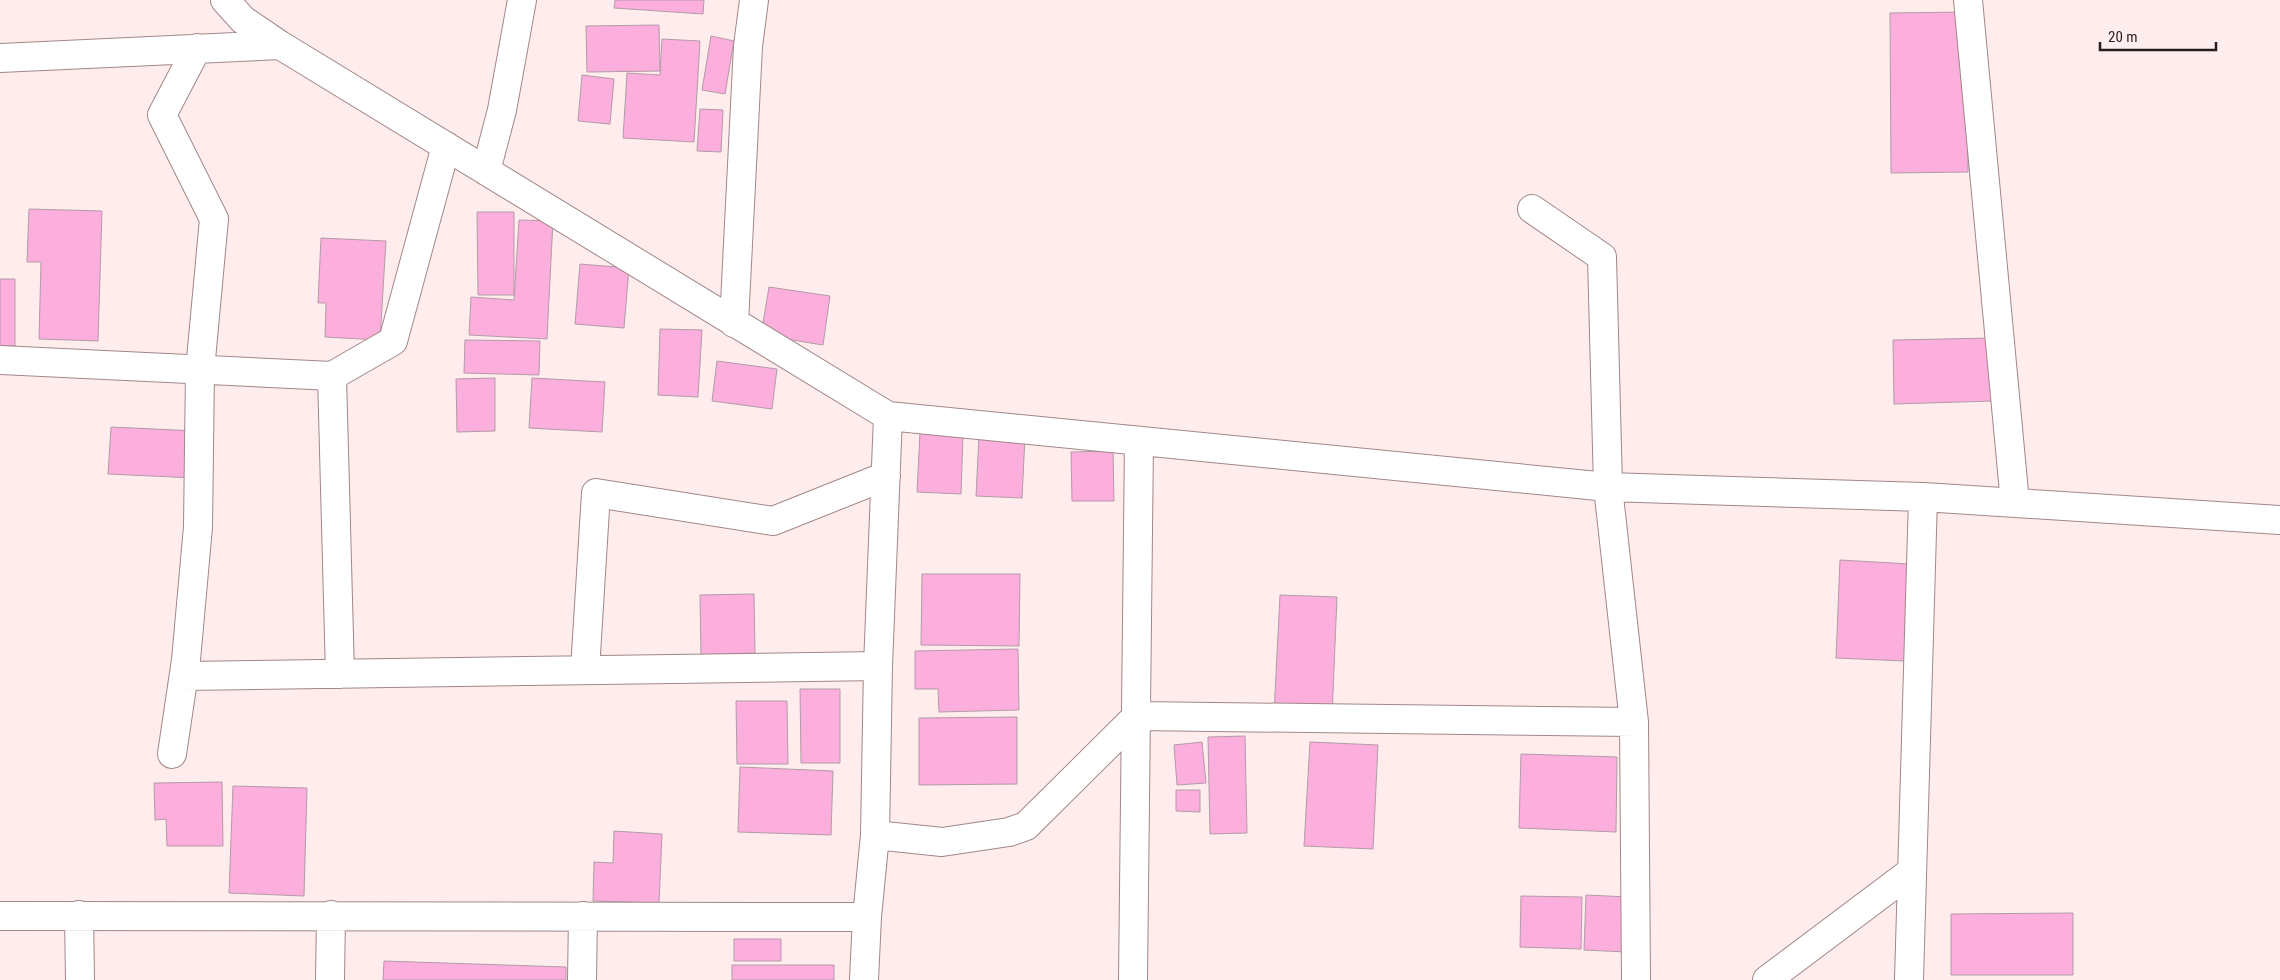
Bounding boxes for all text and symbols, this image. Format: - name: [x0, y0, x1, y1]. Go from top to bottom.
- scale bar: [2100, 20, 2216, 52]
- text: 20 m: [2108, 28, 2138, 46]

